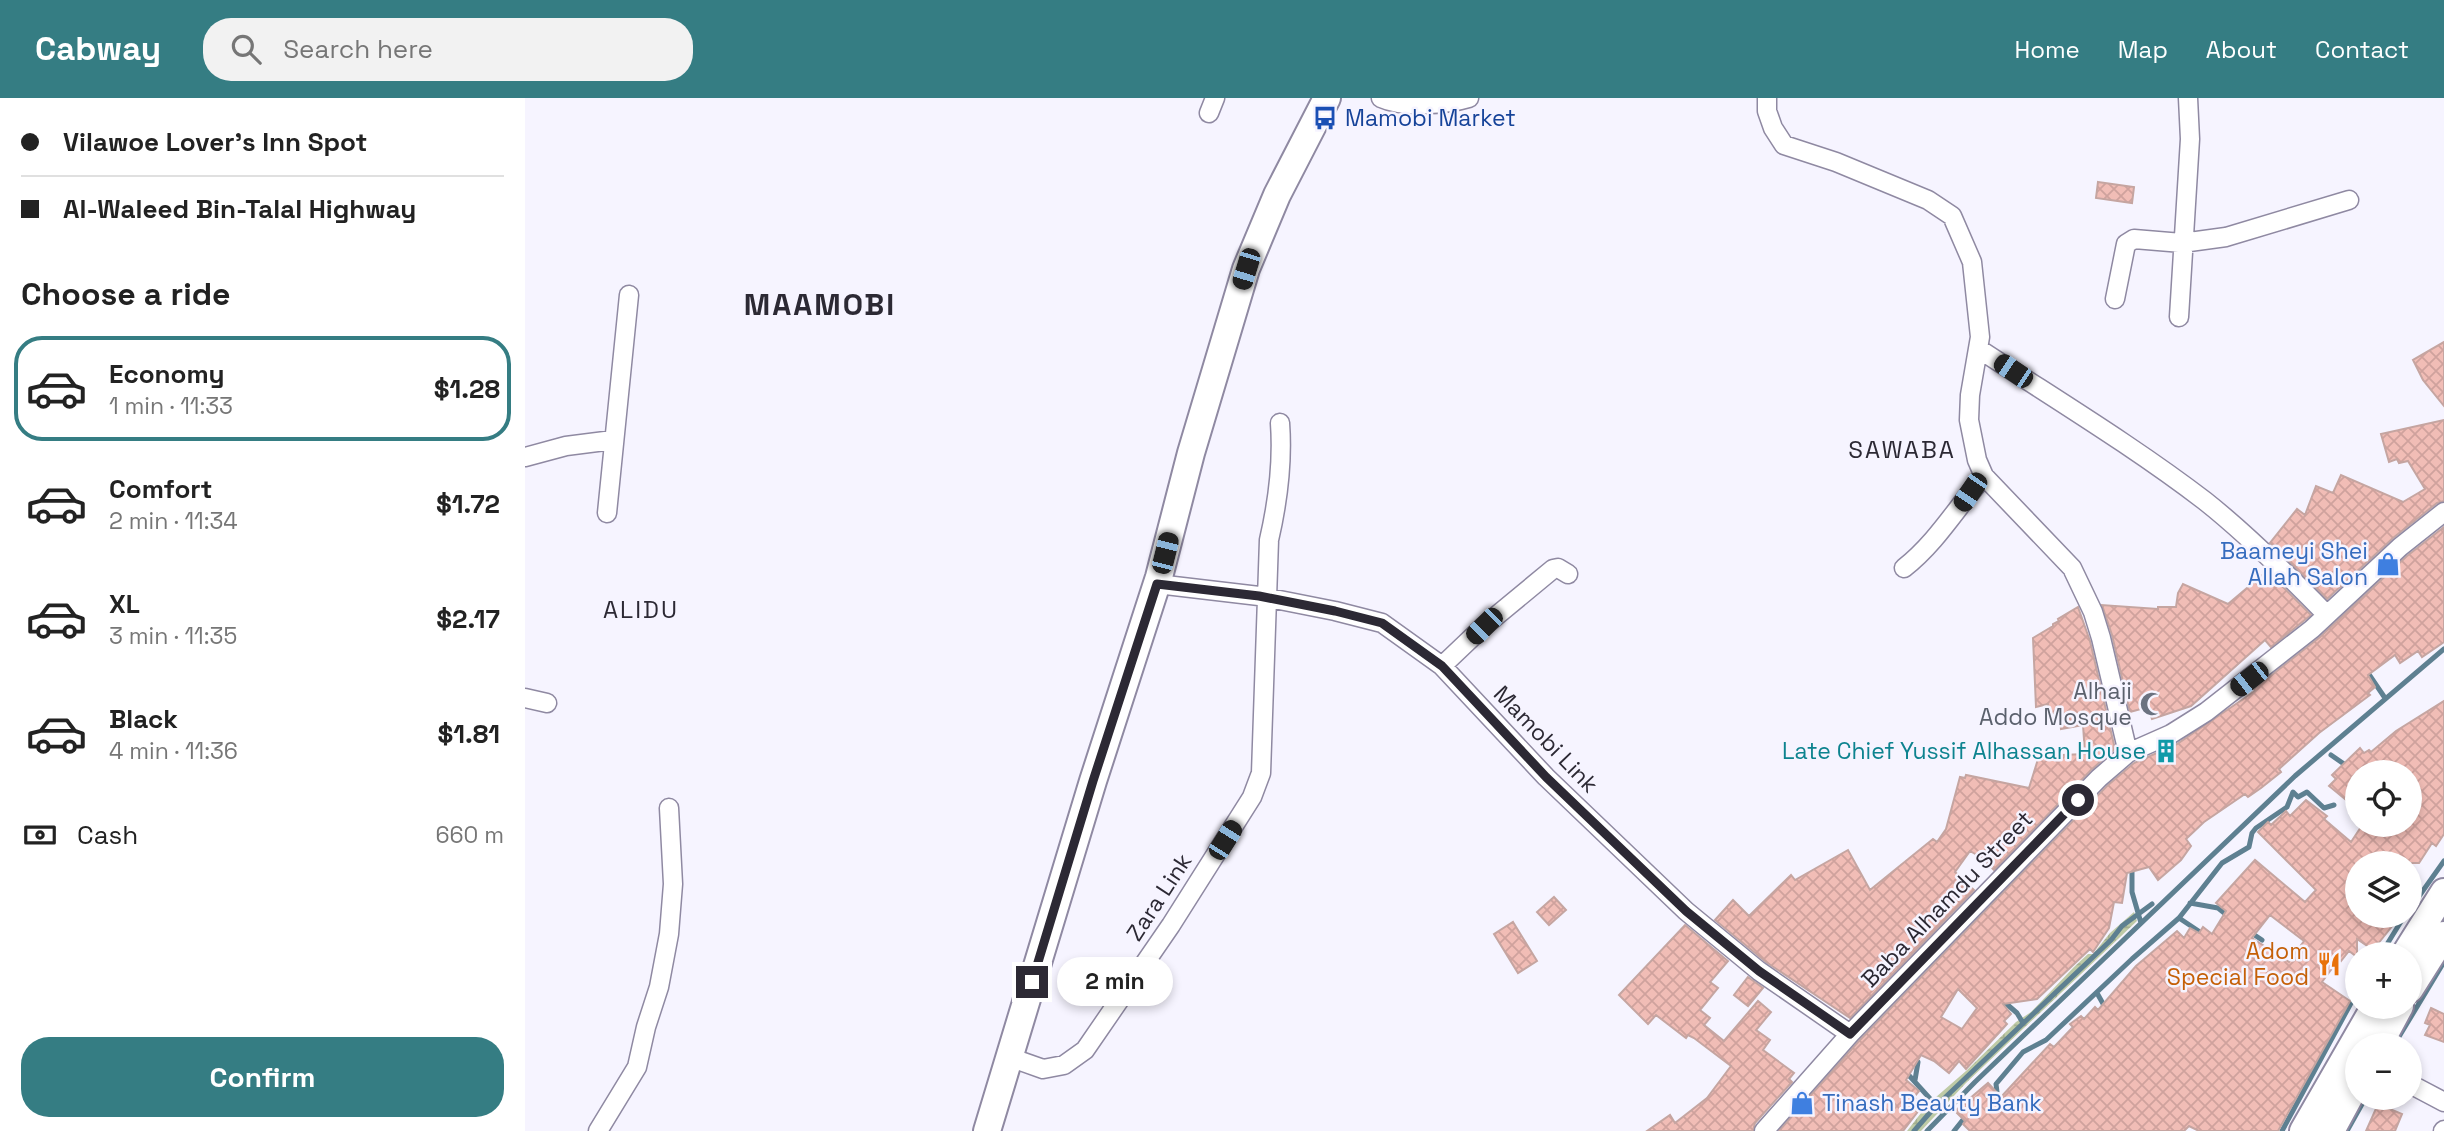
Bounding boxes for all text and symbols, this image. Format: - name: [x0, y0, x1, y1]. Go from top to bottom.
- search box: [203, 18, 693, 81]
- text: Cabway: [35, 28, 161, 70]
- icon: search: [227, 30, 265, 68]
- text: Search here: [283, 32, 433, 66]
- text: Home: [2014, 34, 2080, 65]
- text: Map: [2118, 34, 2168, 65]
- text: About: [2206, 34, 2277, 65]
- text: Contact: [2315, 34, 2409, 65]
- place label: Mamobi Market: [1345, 103, 1516, 133]
- bus stop icon: Mamobi Market: [1311, 104, 1339, 132]
- text: Vilawoe Lover's Inn Spot: [63, 125, 367, 159]
- text: Al-Waleed Bin-Talal Highway: [63, 192, 416, 226]
- car: [1230, 246, 1263, 292]
- text: Choose a ride: [21, 274, 231, 314]
- district label: MAAMOBI: [744, 285, 896, 324]
- car: [1990, 351, 2037, 391]
- icon: car: [25, 357, 88, 420]
- text: Economy: [109, 357, 225, 391]
- text: $1.28: [434, 372, 500, 406]
- text: 1 min · 11:33: [109, 391, 233, 421]
- district label: SAWABA: [1848, 434, 1956, 465]
- car: [1950, 469, 1991, 515]
- icon: car: [25, 472, 88, 535]
- text: Comfort: [109, 472, 212, 506]
- text: $1.72: [436, 487, 500, 521]
- text: 2 min · 11:34: [109, 506, 238, 536]
- car: [1150, 530, 1181, 576]
- place label: Baameyi Shei Allah Salon: [2220, 536, 2368, 592]
- shop icon: Baameyi Shei Allah Salon: [2374, 550, 2402, 578]
- icon: car: [25, 587, 88, 650]
- text: XL: [109, 587, 140, 621]
- district label: ALIDU: [603, 594, 679, 625]
- text: $2.17: [436, 602, 500, 636]
- car: [1462, 604, 1507, 648]
- text: 3 min · 11:35: [109, 621, 237, 651]
- car: [2226, 658, 2273, 700]
- place label: Alhaji Addo Mosque: [1979, 676, 2132, 732]
- street label: Mamobi Link: [1487, 679, 1605, 799]
- mosque icon: Alhaji Addo Mosque: [2138, 690, 2166, 718]
- icon: car: [25, 702, 88, 765]
- text: Black: [109, 702, 178, 736]
- text: $1.81: [437, 717, 500, 751]
- text: 4 min · 11:36: [109, 736, 238, 766]
- place label: Late Chief Yussif Alhassan House: [1782, 736, 2146, 766]
- building icon: Late Chief Yussif Alhassan House: [2152, 737, 2180, 765]
- map controls: [2345, 760, 2422, 1110]
- button: locate: [2345, 760, 2422, 837]
- route start: [2062, 784, 2094, 816]
- street label: Baba Alhamdu Street: [1855, 804, 2039, 994]
- icon: cash: [21, 816, 59, 854]
- car: [1205, 817, 1246, 863]
- text: Cash: [77, 818, 138, 852]
- text: 660 m: [435, 820, 504, 850]
- street label: Zara Link: [1120, 847, 1198, 947]
- button: layers: [2345, 851, 2422, 928]
- place label: Adom Special Food: [2167, 936, 2309, 992]
- button: +: [2345, 942, 2422, 1019]
- restaurant icon: Adom Special Food: [2315, 950, 2343, 978]
- callout: 2 min: [1057, 958, 1172, 1006]
- route end: [1016, 966, 1048, 998]
- text: 2 min: [1085, 966, 1145, 996]
- button: −: [2345, 1033, 2422, 1110]
- button: Confirm: [21, 1037, 504, 1117]
- place label: Tinash Beauty Bank: [1822, 1088, 2042, 1118]
- shop icon: Tinash Beauty Bank: [1788, 1089, 1816, 1117]

